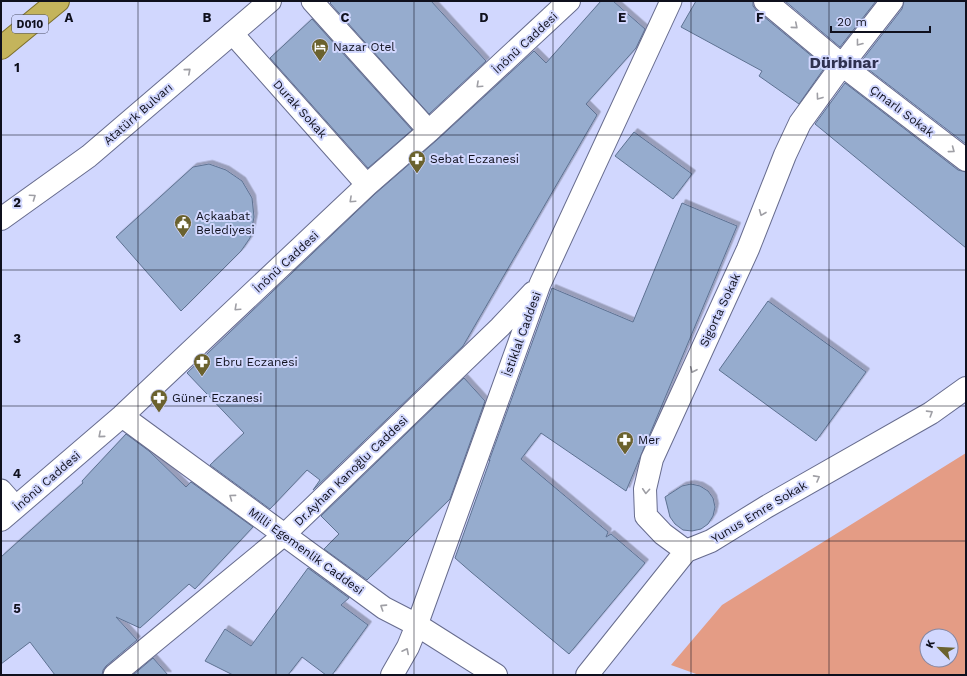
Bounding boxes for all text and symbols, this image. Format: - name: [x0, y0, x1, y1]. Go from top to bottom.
- scale bar: [831, 8, 930, 34]
- street label: İnönü Caddesi: [490, 9, 560, 77]
- text: A: [65, 10, 74, 25]
- text: B: [203, 10, 212, 25]
- text: C: [341, 10, 350, 25]
- text: D: [479, 10, 489, 25]
- text: E: [618, 10, 626, 25]
- text: F: [756, 10, 764, 25]
- road number: D010: [12, 15, 48, 33]
- text: 20 m: [837, 15, 867, 29]
- one-way arrow: [790, 22, 798, 29]
- hotel icon: Nazar Otel: [310, 37, 330, 62]
- one-way arrow: [856, 39, 864, 46]
- place label: Nazar Otel: [333, 40, 395, 54]
- district label: Dürbinar: [809, 53, 879, 72]
- text: 1: [14, 60, 20, 75]
- one-way arrow: [184, 69, 191, 76]
- street label: Durak Sokak: [270, 77, 330, 141]
- street label: Atatürk Bulvarı: [101, 80, 175, 148]
- one-way arrow: [477, 80, 484, 87]
- street label: Çınarlı Sokak: [867, 82, 937, 140]
- one-way arrow: [817, 92, 824, 99]
- one-way arrow: [948, 145, 955, 152]
- pharmacy icon: Sebat Eczanesi: [407, 149, 427, 174]
- place label: Sebat Eczanesi: [430, 152, 519, 166]
- one-way arrow: [28, 194, 35, 201]
- text: 2: [13, 195, 21, 210]
- one-way arrow: [349, 195, 356, 202]
- place label: Açkaabat Belediyesi: [196, 209, 255, 237]
- one-way arrow: [759, 209, 767, 216]
- public building icon: Açkaabat Belediyesi: [173, 213, 193, 238]
- street label: İnönü Caddesi: [251, 228, 321, 296]
- street label: Sigorta Sokak: [697, 271, 743, 349]
- street label: İstiklal Caddesi: [500, 290, 544, 378]
- one-way arrow: [234, 303, 242, 311]
- text: 3: [13, 331, 21, 346]
- pharmacy icon: Ebru Eczanesi: [192, 352, 212, 377]
- place label: Ebru Eczanesi: [215, 355, 298, 369]
- one-way arrow: [689, 366, 697, 373]
- pharmacy icon: Güner Eczanesi: [149, 388, 169, 413]
- place label: Güner Eczanesi: [172, 391, 262, 405]
- one-way arrow: [926, 411, 933, 418]
- street label: Dr.Ayhan Kanoğlu Caddesi: [291, 413, 411, 529]
- one-way arrow: [98, 430, 105, 437]
- pharmacy icon: Mer: [615, 430, 635, 455]
- place label: Mer: [638, 433, 660, 447]
- street label: İnönü Caddesi: [11, 448, 83, 514]
- text: 4: [13, 466, 22, 481]
- one-way arrow: [813, 475, 820, 482]
- street label: Yunus Emre Sokak: [709, 478, 809, 546]
- one-way arrow: [641, 488, 650, 494]
- one-way arrow: [230, 495, 237, 502]
- street label: Milli Egemenlik Caddesi: [246, 505, 366, 597]
- text: 5: [13, 601, 21, 616]
- one-way arrow: [380, 604, 387, 611]
- north arrow: [919, 628, 959, 668]
- text: K: [923, 638, 938, 650]
- one-way arrow: [401, 647, 408, 655]

